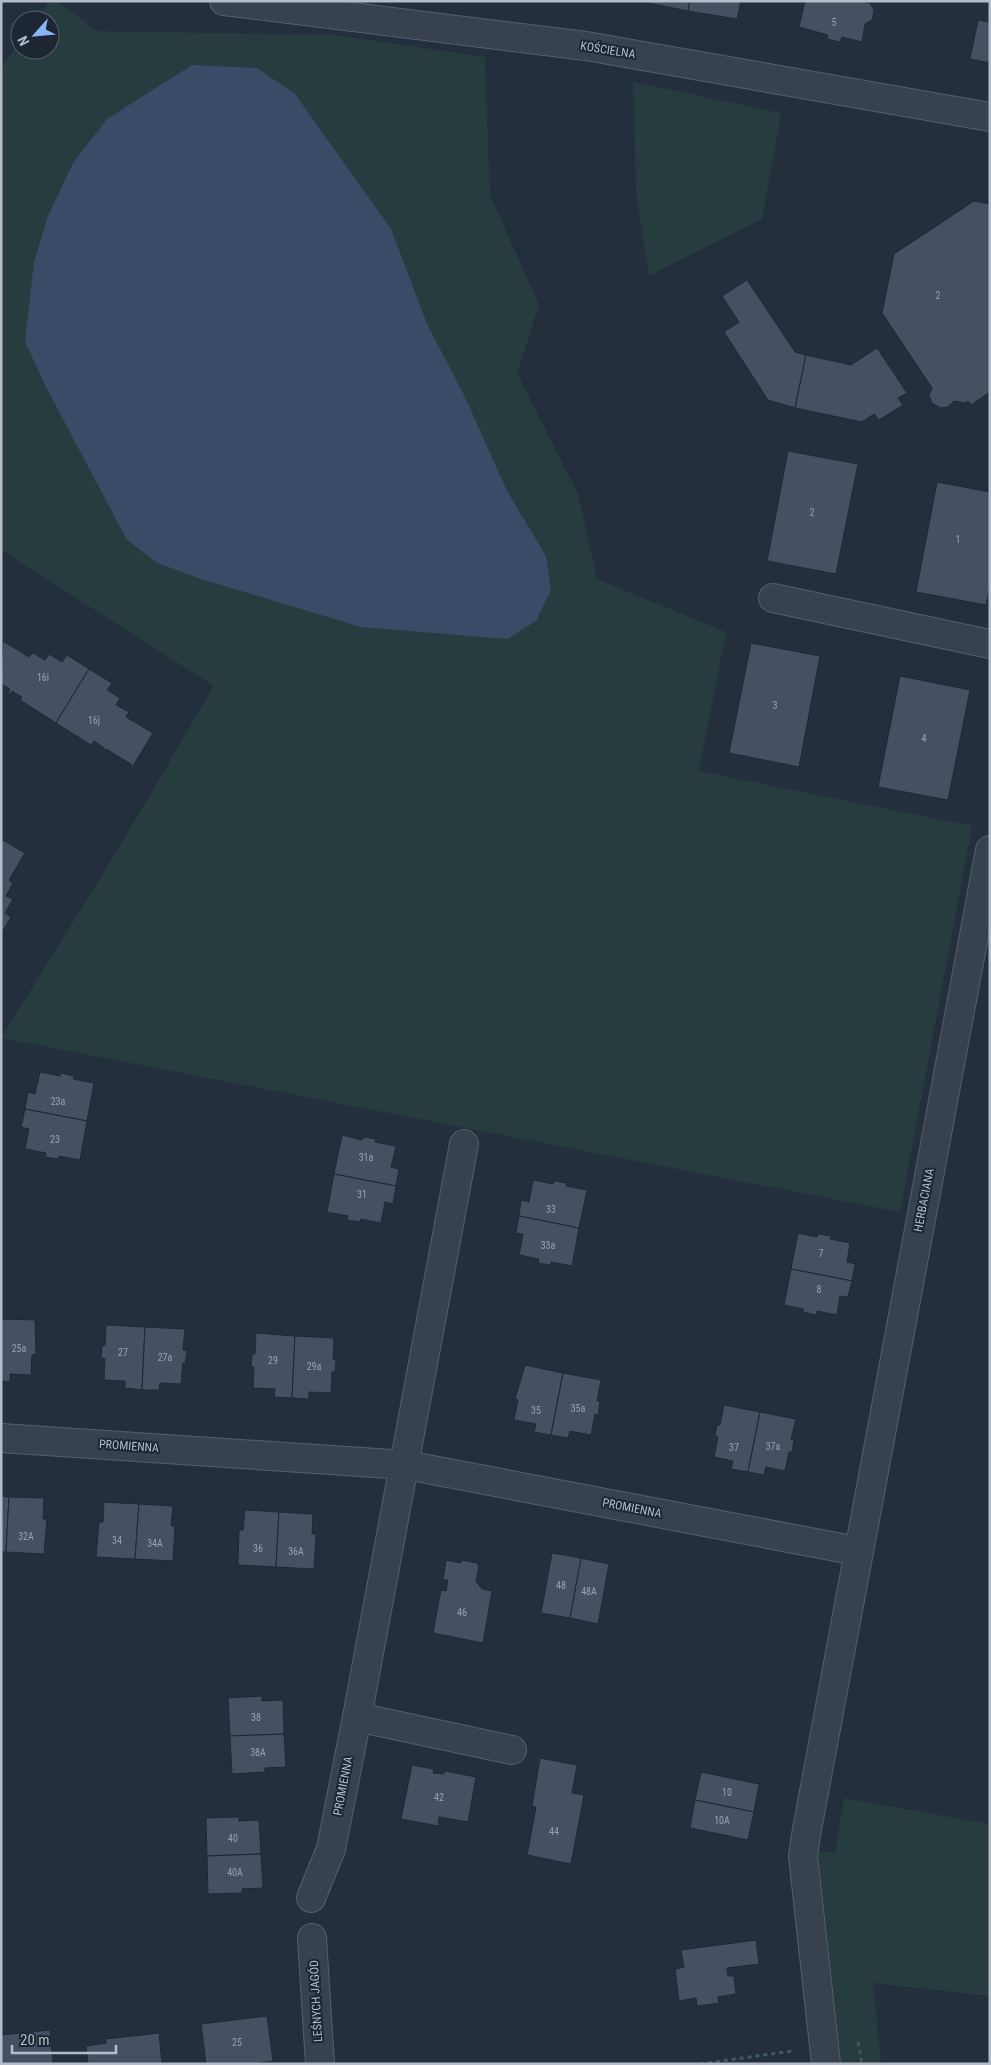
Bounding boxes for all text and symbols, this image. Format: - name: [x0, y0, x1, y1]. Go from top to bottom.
- north arrow: [10, 10, 60, 60]
- house number: 5: [832, 17, 837, 28]
- text: N: [14, 33, 32, 48]
- street label: KOŚCIELNA: [579, 38, 637, 61]
- house number: 2: [936, 290, 941, 301]
- house number: 2: [810, 507, 815, 518]
- house number: 1: [956, 534, 960, 545]
- house number: 16i: [37, 672, 49, 683]
- house number: 3: [773, 700, 778, 711]
- house number: 16j: [88, 715, 100, 726]
- house number: 4: [922, 733, 927, 744]
- house number: 23a: [51, 1096, 66, 1107]
- house number: 23: [50, 1134, 60, 1145]
- house number: 31a: [359, 1152, 374, 1163]
- street label: HERBACIANA: [911, 1167, 937, 1233]
- house number: 31: [357, 1189, 367, 1200]
- house number: 33: [546, 1204, 556, 1215]
- house number: 33a: [541, 1240, 556, 1251]
- house number: 7: [819, 1248, 824, 1259]
- house number: 8: [817, 1284, 822, 1295]
- house number: 25a: [12, 1343, 27, 1354]
- house number: 27: [118, 1347, 128, 1358]
- house number: 27a: [158, 1352, 173, 1363]
- house number: 29: [268, 1355, 278, 1366]
- house number: 29a: [307, 1361, 322, 1372]
- house number: 35a: [571, 1403, 586, 1414]
- house number: 35: [531, 1405, 541, 1416]
- street label: PROMIENNA: [98, 1437, 160, 1455]
- house number: 37a: [766, 1441, 781, 1452]
- house number: 37: [729, 1442, 739, 1453]
- street label: PROMIENNA: [601, 1495, 663, 1521]
- house number: 32A: [18, 1531, 34, 1542]
- house number: 34: [112, 1535, 122, 1546]
- house number: 34A: [147, 1538, 163, 1549]
- house number: 36: [253, 1543, 263, 1554]
- house number: 36A: [288, 1546, 304, 1557]
- house number: 48: [556, 1580, 566, 1591]
- house number: 48A: [581, 1586, 597, 1597]
- house number: 46: [457, 1607, 467, 1618]
- house number: 38: [251, 1712, 261, 1723]
- house number: 38A: [250, 1747, 266, 1758]
- street label: PROMIENNA: [330, 1755, 356, 1817]
- house number: 10: [722, 1787, 732, 1798]
- house number: 42: [434, 1792, 444, 1803]
- house number: 10A: [714, 1815, 730, 1826]
- house number: 44: [549, 1826, 559, 1837]
- house number: 40: [228, 1833, 238, 1844]
- house number: 40A: [227, 1867, 243, 1878]
- street label: LEŚNYCH JAGÓD: [306, 1960, 325, 2042]
- scale bar: [12, 2022, 116, 2054]
- text: 20 m: [20, 2031, 50, 2049]
- house number: 25: [232, 2037, 242, 2048]

